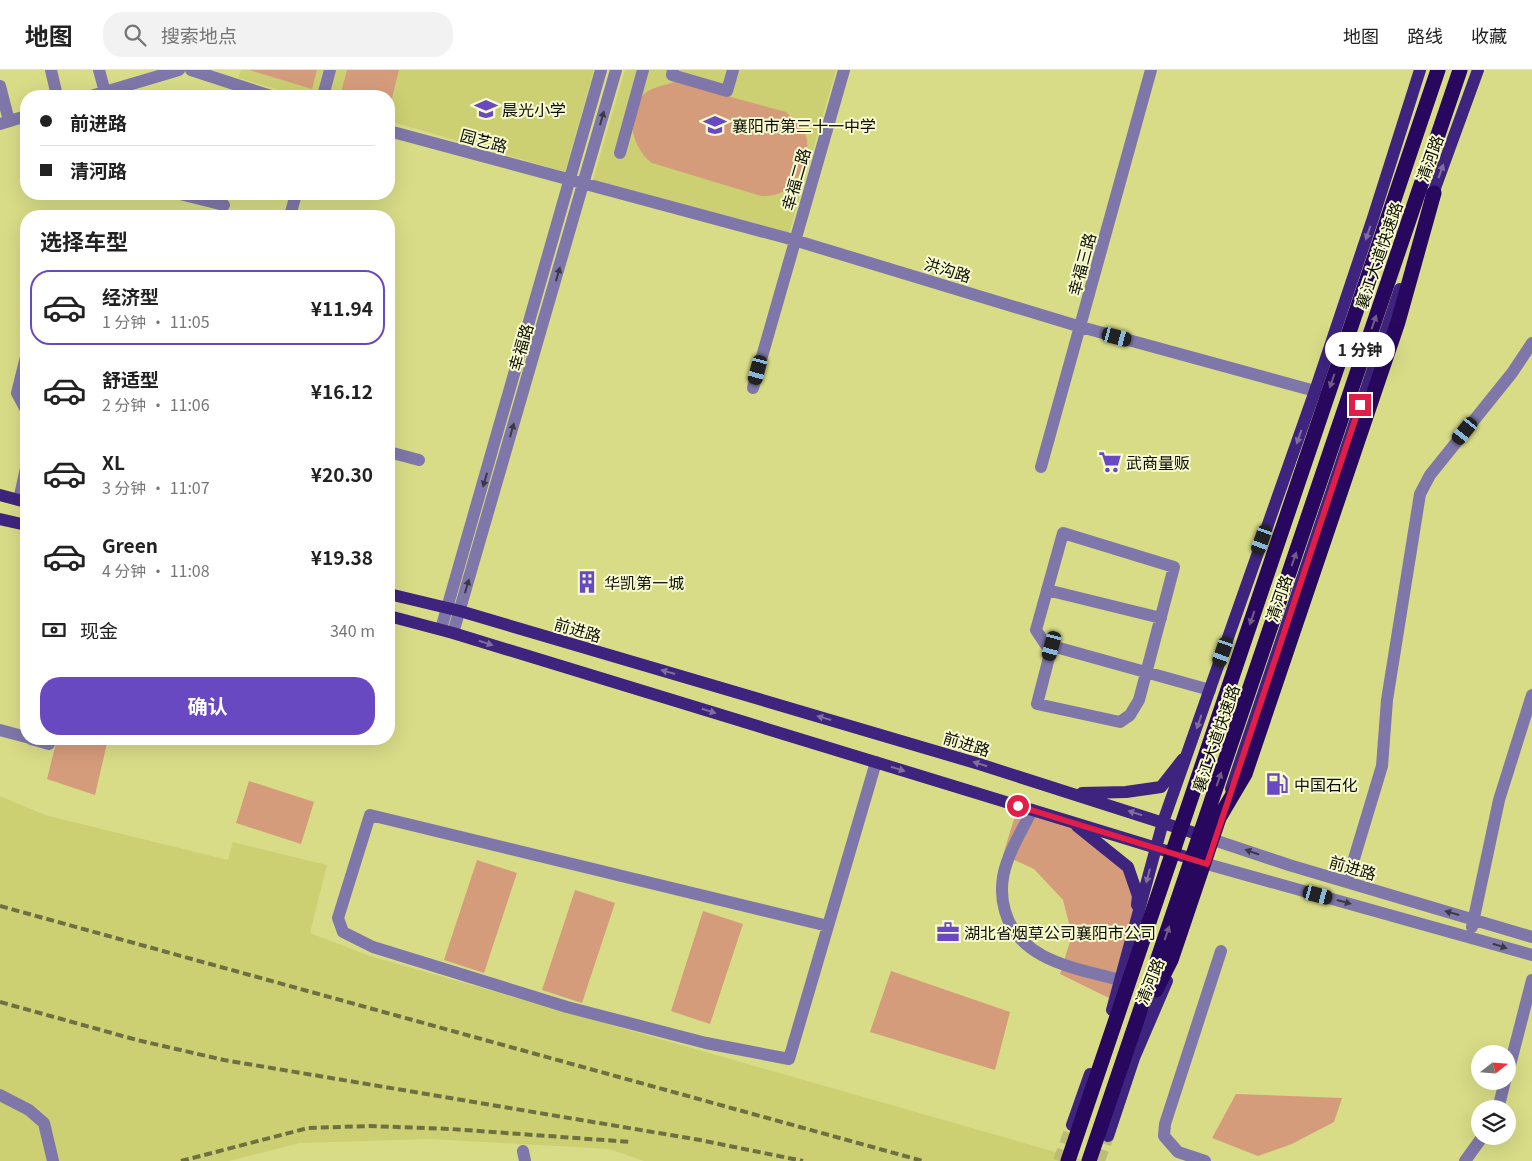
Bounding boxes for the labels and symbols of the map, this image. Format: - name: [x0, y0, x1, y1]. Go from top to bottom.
- school or university icon: 晨光小学: [473, 96, 499, 122]
- place label: 晨光小学: [502, 97, 566, 121]
- one-way arrow: [599, 110, 607, 125]
- school or university icon: 襄阳市第三十一中学: [702, 112, 728, 138]
- place label: 襄阳市第三十一中学: [732, 113, 876, 137]
- street label: 园艺路: [458, 122, 510, 158]
- street label: 清河路: [1410, 131, 1448, 185]
- street label: 幸福二路: [775, 145, 815, 213]
- one-way arrow: [1437, 163, 1445, 178]
- street label: 襄江大道快速路: [1348, 198, 1408, 312]
- one-way arrow: [1364, 226, 1372, 241]
- street label: 幸福三路: [1061, 230, 1101, 298]
- street label: 洪沟路: [922, 251, 974, 287]
- one-way arrow: [554, 266, 562, 281]
- one-way arrow: [1371, 314, 1378, 329]
- street label: 幸福路: [502, 321, 538, 373]
- car: [1100, 326, 1133, 348]
- callout: 1 分钟: [1325, 332, 1395, 368]
- car: [746, 354, 769, 386]
- one-way arrow: [1328, 374, 1335, 389]
- route end: [1349, 394, 1371, 416]
- car: [1449, 415, 1480, 447]
- one-way arrow: [509, 423, 517, 438]
- one-way arrow: [1295, 429, 1302, 444]
- supermarket icon: 武商量贩: [1097, 449, 1123, 475]
- place label: 武商量贩: [1126, 450, 1190, 474]
- one-way arrow: [481, 472, 489, 487]
- car: [1249, 523, 1274, 557]
- one-way arrow: [1290, 551, 1298, 566]
- building icon: 华凯第一城: [574, 569, 600, 595]
- place label: 华凯第一城: [604, 570, 684, 594]
- street label: 清河路: [1259, 571, 1297, 625]
- one-way arrow: [464, 579, 472, 594]
- street label: 前进路: [552, 611, 604, 647]
- one-way arrow: [1248, 611, 1256, 626]
- car: [1040, 630, 1063, 662]
- car: [1211, 635, 1234, 669]
- one-way arrow: [479, 640, 494, 647]
- one-way arrow: [661, 668, 676, 676]
- street label: 襄江大道快速路: [1185, 681, 1245, 795]
- one-way arrow: [701, 708, 716, 715]
- one-way arrow: [817, 714, 832, 722]
- one-way arrow: [1195, 715, 1202, 730]
- street label: 前进路: [941, 725, 993, 761]
- one-way arrow: [972, 760, 987, 768]
- one-way arrow: [890, 765, 905, 773]
- one-way arrow: [1215, 771, 1223, 786]
- fuel station icon: 中国石化: [1264, 771, 1290, 797]
- place label: 中国石化: [1294, 772, 1358, 796]
- route start: [1007, 795, 1029, 817]
- one-way arrow: [1127, 809, 1142, 817]
- one-way arrow: [1244, 848, 1259, 855]
- street label: 前进路: [1327, 849, 1379, 885]
- one-way arrow: [1144, 869, 1152, 884]
- car: [1301, 884, 1334, 906]
- one-way arrow: [1336, 899, 1351, 907]
- one-way arrow: [1444, 909, 1459, 917]
- office icon: 湖北省烟草公司襄阳市公司: [935, 919, 961, 945]
- place label: 湖北省烟草公司襄阳市公司: [964, 920, 1156, 944]
- one-way arrow: [1164, 925, 1171, 940]
- one-way arrow: [1493, 942, 1508, 950]
- street label: 清河路: [1129, 954, 1169, 1008]
- north arrow: [1471, 1045, 1516, 1090]

